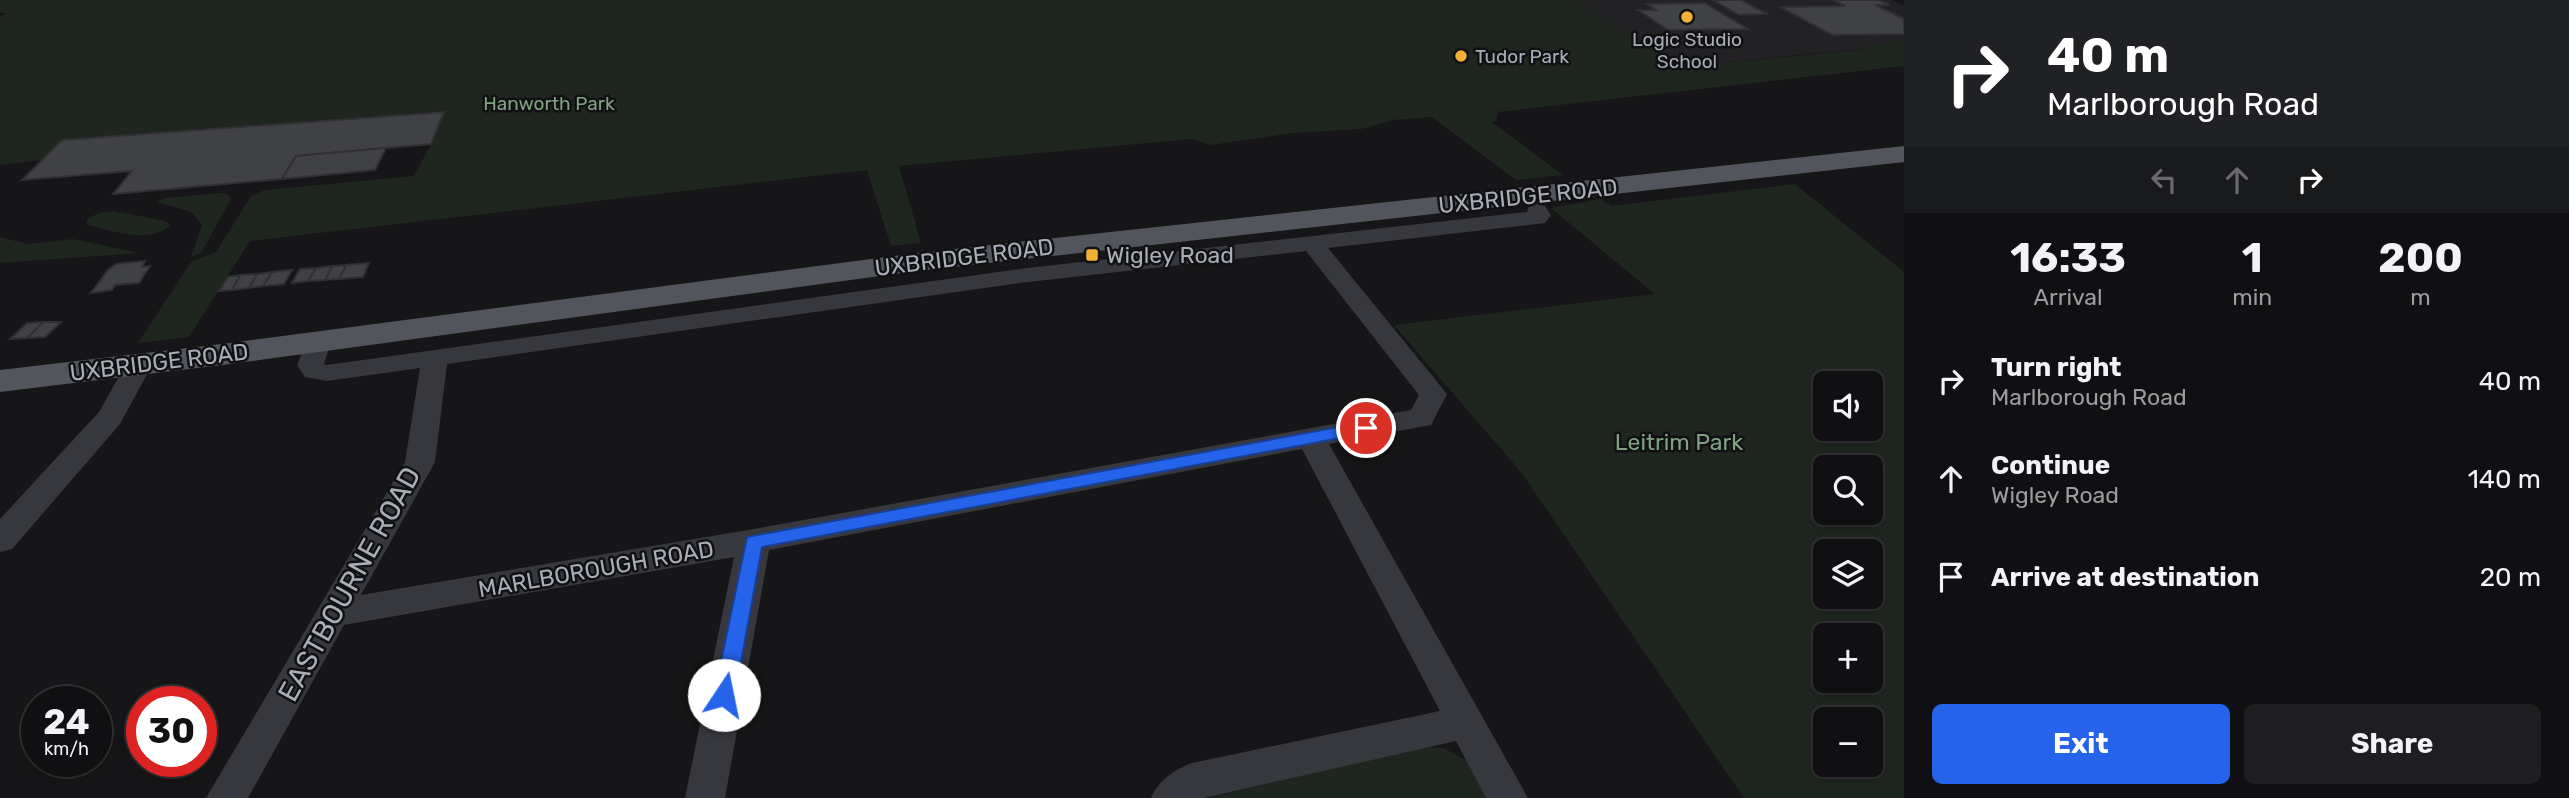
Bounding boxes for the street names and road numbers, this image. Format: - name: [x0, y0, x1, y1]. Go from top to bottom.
- street label: UXBRIDGE ROAD: [1437, 173, 1619, 219]
- street label: UXBRIDGE ROAD: [873, 232, 1055, 282]
- street label: UXBRIDGE ROAD: [68, 337, 250, 387]
- street label: EASTBOURNE ROAD: [271, 461, 428, 707]
- street label: MARLBOROUGH ROAD: [476, 534, 716, 604]

